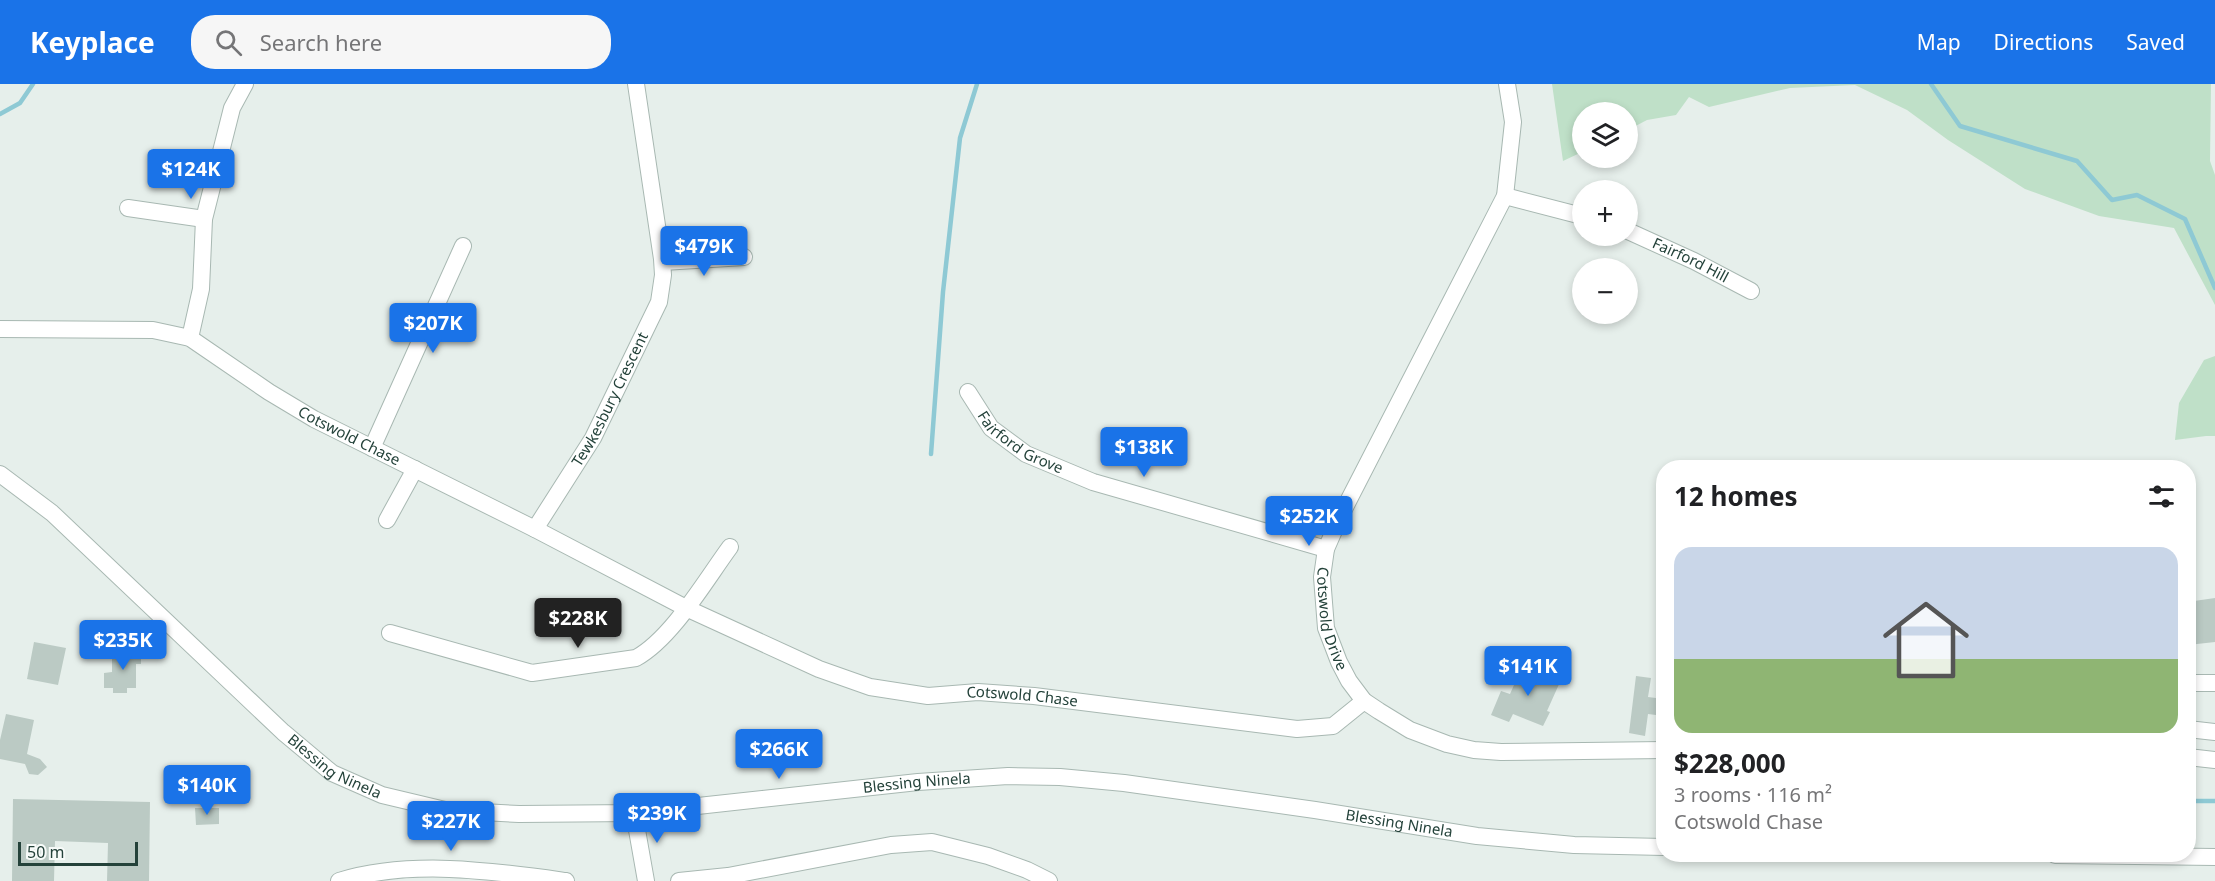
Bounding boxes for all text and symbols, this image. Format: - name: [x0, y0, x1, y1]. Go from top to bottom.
- search box: [191, 15, 611, 69]
- text: Keyplace: [30, 23, 155, 61]
- icon: search: [212, 26, 245, 59]
- text: Search here: [260, 27, 382, 57]
- text: Map: [1917, 28, 1961, 56]
- text: Directions: [1994, 28, 2093, 56]
- text: Saved: [2126, 28, 2185, 56]
- map controls: [1572, 102, 1638, 324]
- button: layers: [1572, 102, 1638, 168]
- pin: $124K: [149, 149, 233, 200]
- text: $124K: [161, 155, 221, 182]
- button: +: [1572, 180, 1638, 246]
- pin: $479K: [662, 226, 746, 277]
- text: $479K: [674, 232, 734, 259]
- street label: Fairford Hill: [1650, 233, 1732, 287]
- button: −: [1572, 258, 1638, 324]
- pin: $207K: [391, 303, 475, 354]
- text: $207K: [403, 309, 463, 336]
- street label: Tewkesbury Crescent: [566, 328, 652, 470]
- street label: Cotswold Chase: [295, 401, 404, 469]
- street label: Fairford Grove: [974, 407, 1067, 477]
- pin: $138K: [1102, 427, 1186, 478]
- text: $138K: [1114, 433, 1174, 460]
- text: 12 homes: [1674, 478, 1798, 514]
- icon: filters: [2145, 480, 2178, 513]
- pin: $252K: [1267, 496, 1351, 547]
- text: $252K: [1279, 502, 1339, 529]
- street label: Cotswold Drive: [1313, 566, 1353, 674]
- icon: home: [1872, 586, 1980, 694]
- pin: $228K: [536, 598, 620, 649]
- text: $228K: [548, 604, 608, 631]
- pin: $235K: [81, 620, 165, 671]
- text: $235K: [93, 626, 153, 653]
- pin: $141K: [1486, 646, 1570, 697]
- text: $141K: [1498, 652, 1558, 679]
- street label: Cotswold Chase: [966, 681, 1079, 710]
- street label: Blessing Ninela: [284, 729, 385, 803]
- pin: $266K: [737, 729, 821, 780]
- text: $266K: [749, 735, 809, 762]
- text: $228,000: [1674, 745, 1786, 781]
- pin: $140K: [165, 765, 249, 816]
- street label: Blessing Ninela: [862, 768, 971, 797]
- text: $140K: [177, 771, 237, 798]
- text: 3 rooms · 116 m²: [1674, 781, 1832, 808]
- pin: $239K: [615, 793, 699, 844]
- text: $239K: [627, 799, 687, 826]
- pin: $227K: [409, 801, 493, 852]
- street label: Blessing Ninela: [1344, 804, 1454, 841]
- text: $227K: [421, 807, 481, 834]
- text: Cotswold Chase: [1674, 808, 1823, 835]
- scale bar: [18, 839, 138, 866]
- text: 50 m: [27, 841, 64, 863]

